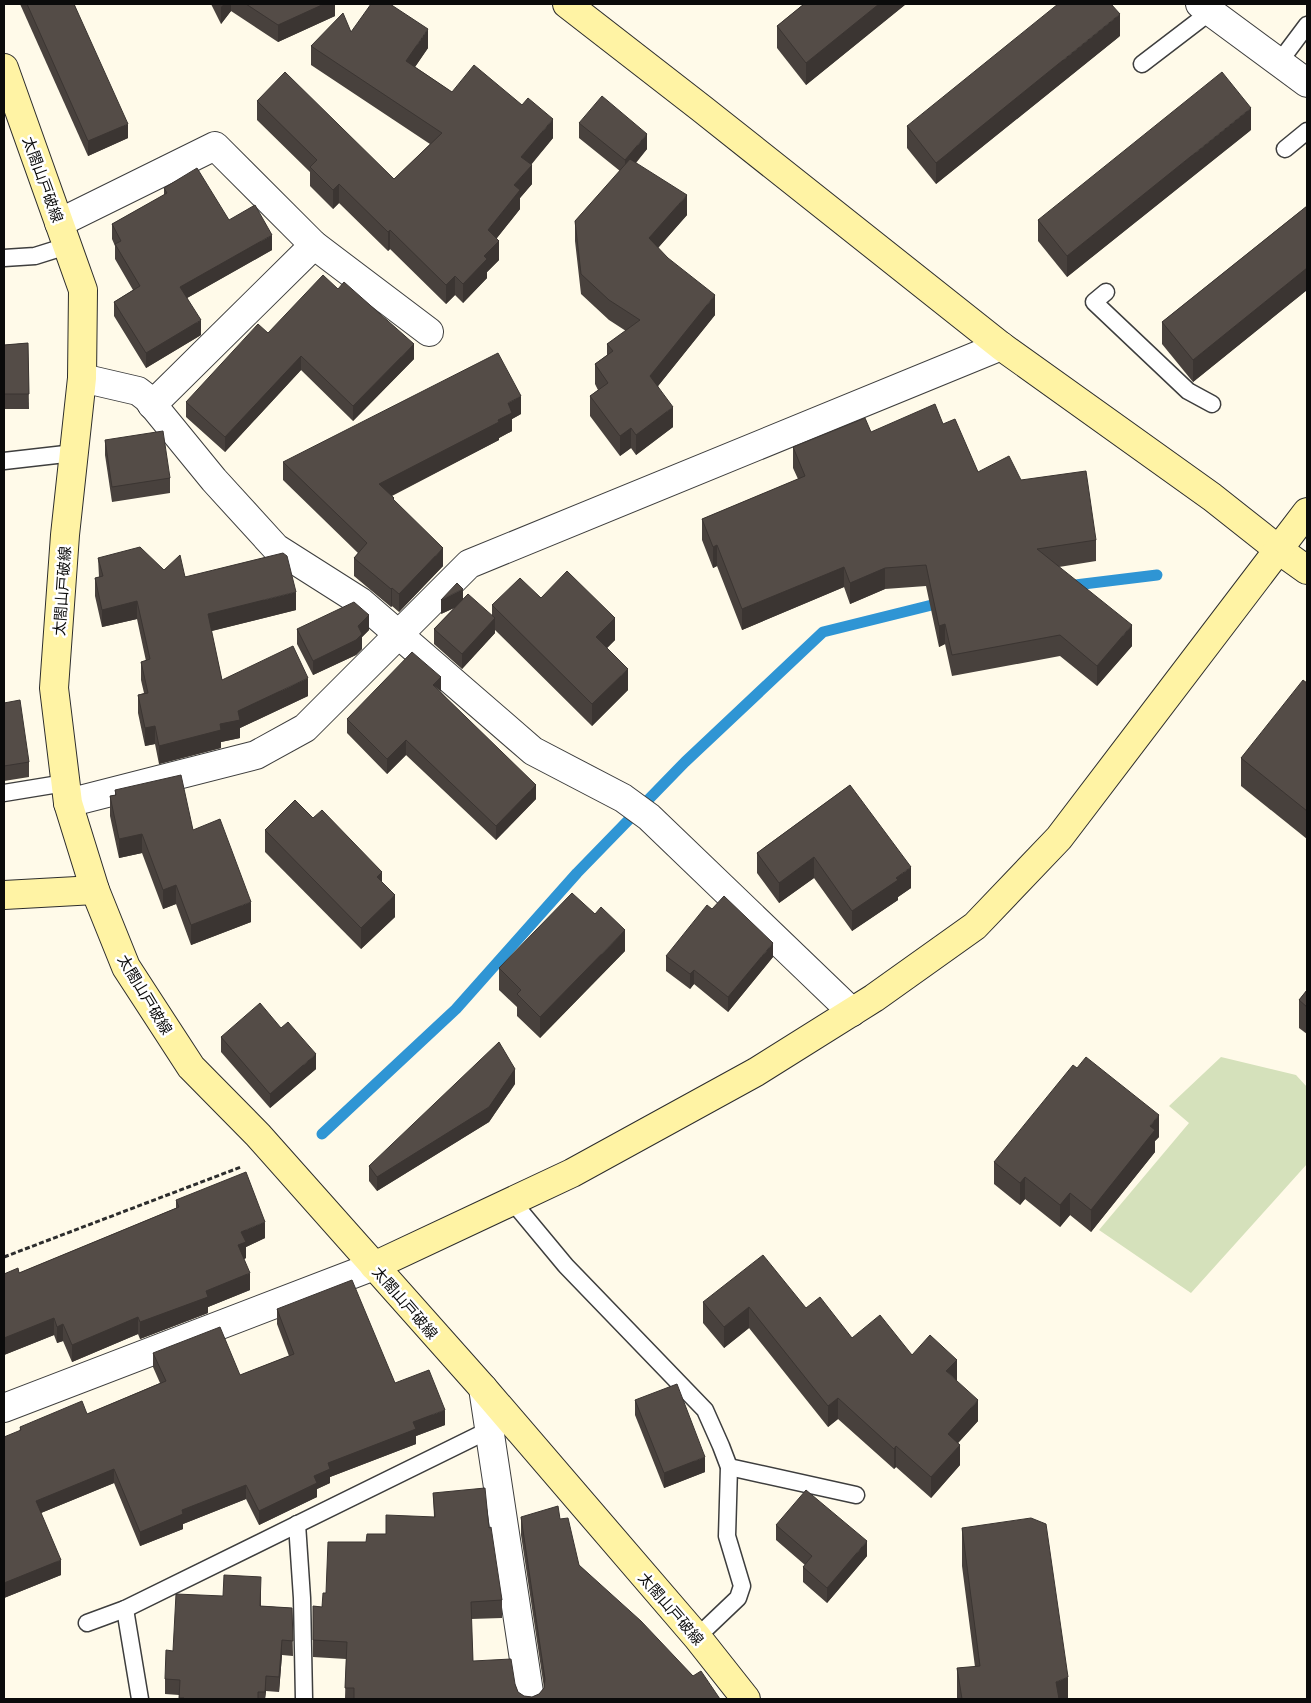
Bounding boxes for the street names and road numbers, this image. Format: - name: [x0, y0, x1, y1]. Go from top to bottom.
- street label: 太閤山戸破線: [19, 133, 69, 225]
- street label: 太閤山戸破線: [47, 545, 75, 637]
- street label: 太閤山戸破線: [114, 950, 178, 1038]
- street label: 太閤山戸破線: [369, 1261, 443, 1343]
- street label: 太閤山戸破線: [635, 1567, 709, 1649]

